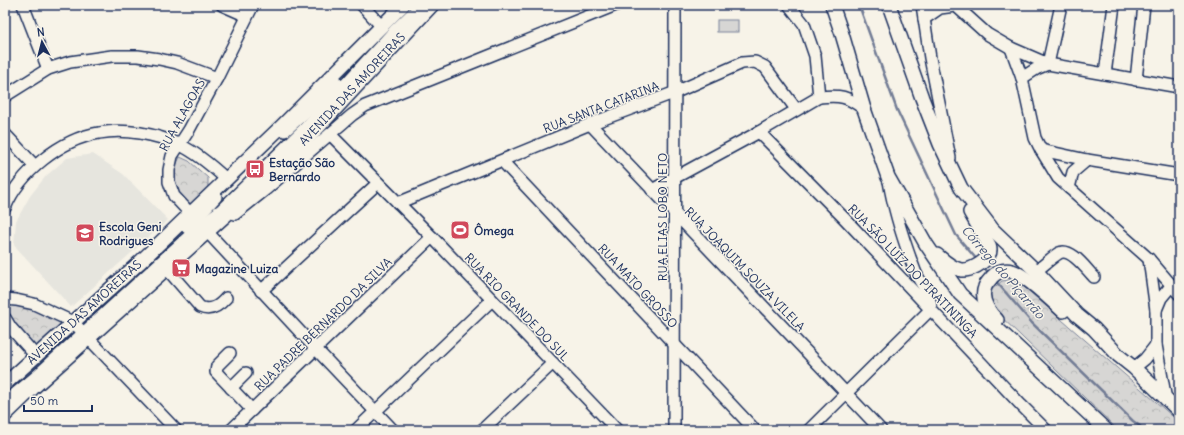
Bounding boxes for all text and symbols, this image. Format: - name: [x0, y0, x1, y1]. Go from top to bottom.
- north arrow: [22, 22, 62, 62]
- text: N: [36, 25, 45, 39]
- street label: AVENIDA DAS AMOREIRAS: [296, 29, 408, 149]
- street label: RUA ALAGOAS: [156, 76, 208, 154]
- street label: RUA SANTA CATARINA: [541, 78, 661, 136]
- street label: RUA ELIAS LOBO NETO: [655, 153, 670, 281]
- place label: Estação São Bernardo: [269, 155, 335, 184]
- bus stop icon: Estação São Bernardo: [244, 158, 266, 180]
- street label: RUA SÃO LUÍZ DO PIRATININGA: [845, 201, 981, 341]
- street label: RUA JOAQUIM SOUZA VILELA: [682, 204, 809, 334]
- place label: Escola Geni Rodrigues: [99, 219, 162, 249]
- sports icon: Ômega: [449, 219, 471, 241]
- school or university icon: Escola Geni Rodrigues: [74, 222, 96, 244]
- place label: Ômega: [474, 222, 514, 239]
- water label: Córrego do Piçarrão: [958, 222, 1049, 323]
- street label: RUA MATO GROSSO: [595, 241, 681, 331]
- street label: RUA RIO GRANDE DO SUL: [462, 250, 573, 364]
- street label: RUA PADRE BERNARDO DA SILVA: [251, 254, 395, 394]
- street label: AVENIDA DAS AMOREIRAS: [24, 256, 145, 367]
- supermarket icon: Magazine Luiza: [170, 257, 192, 279]
- place label: Magazine Luiza: [195, 261, 278, 277]
- scale bar: [24, 387, 92, 413]
- text: 50 m: [30, 393, 59, 408]

